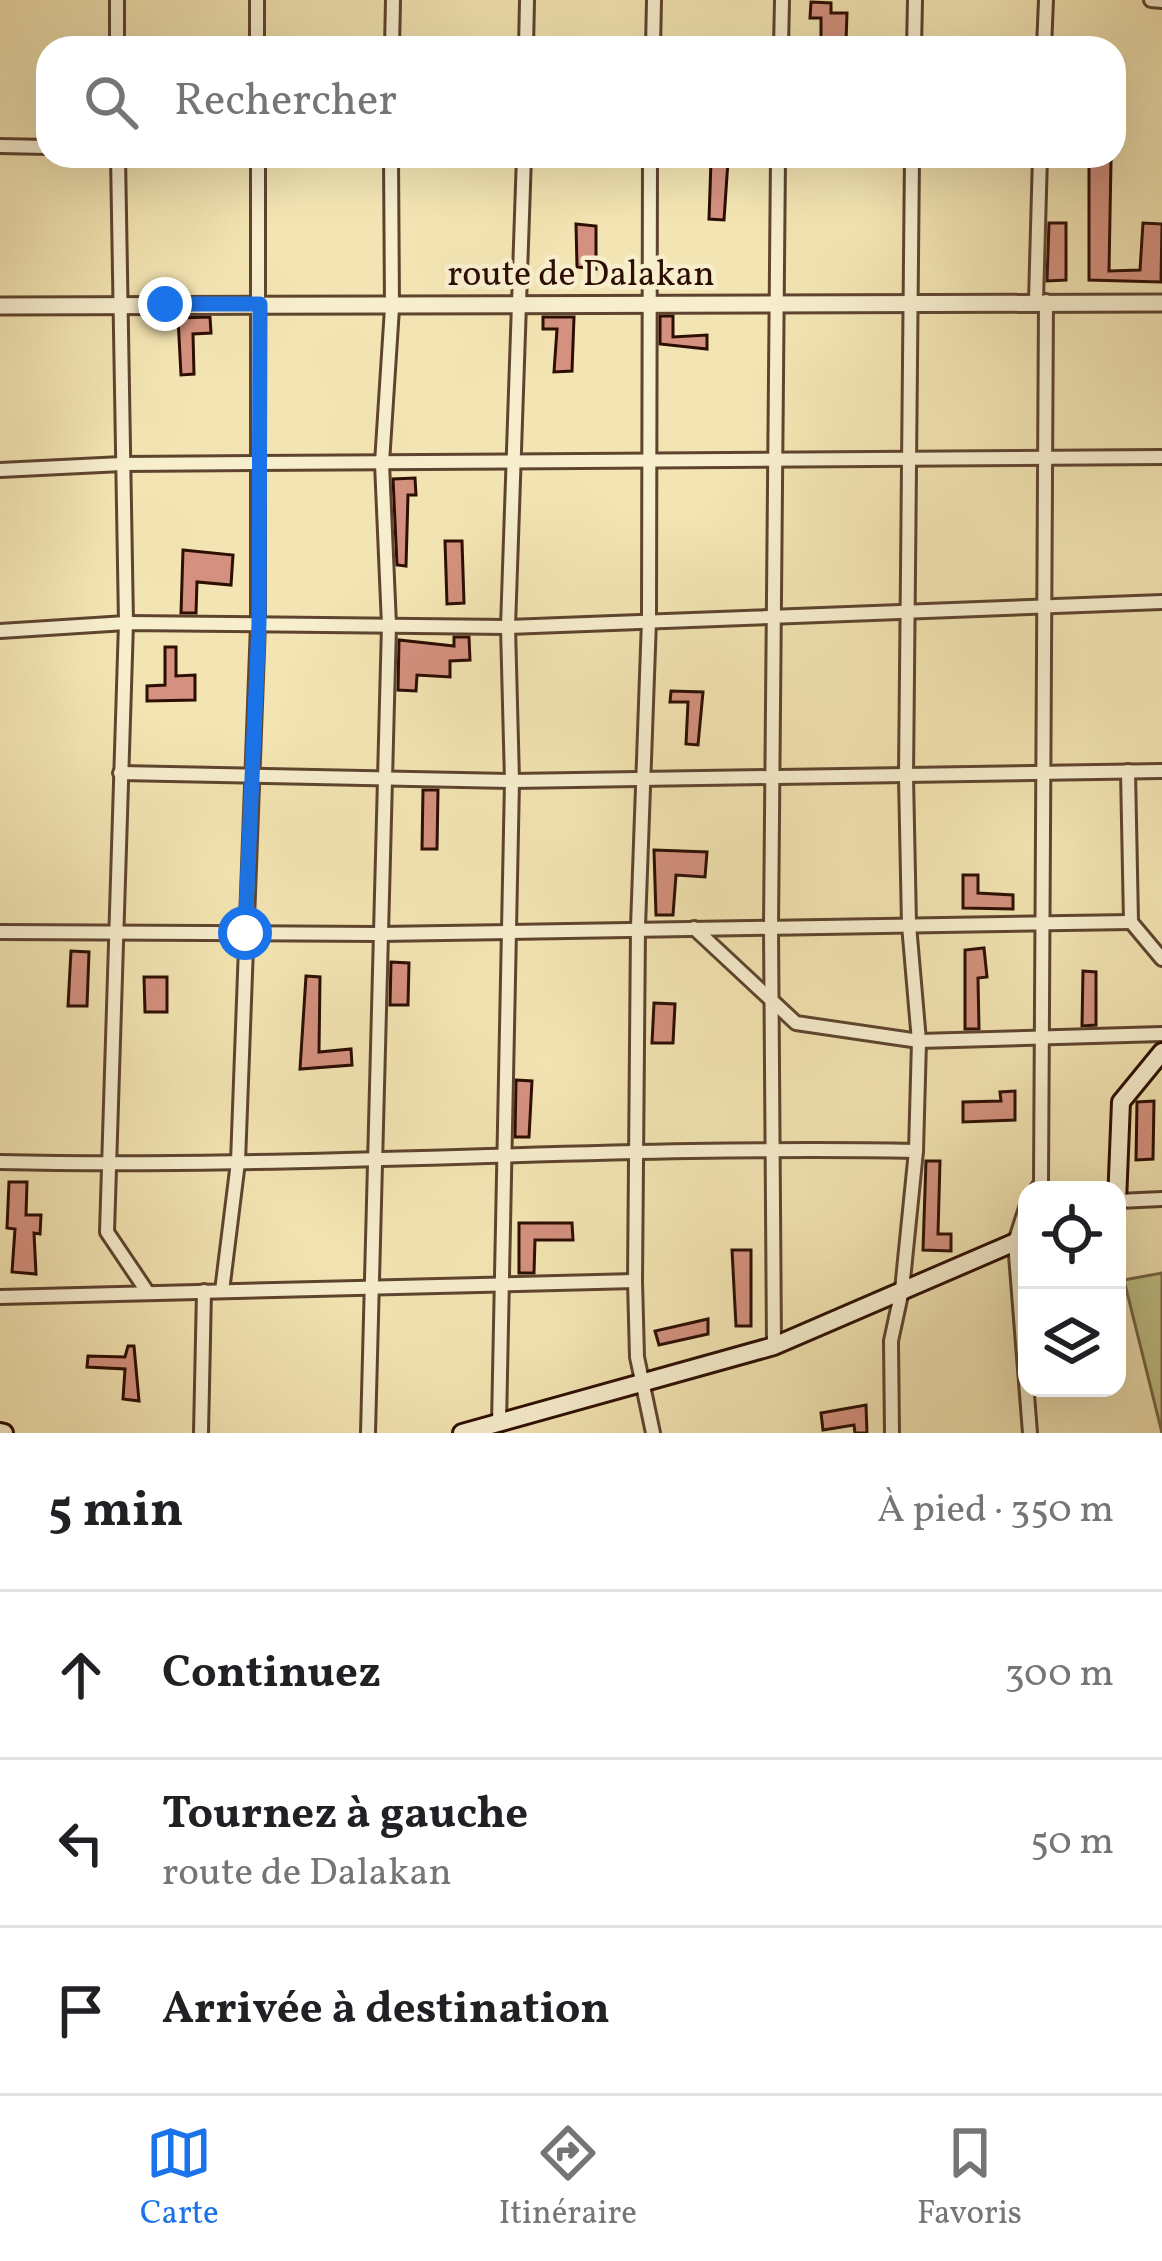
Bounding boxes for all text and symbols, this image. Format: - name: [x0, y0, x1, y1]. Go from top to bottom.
- search box: [36, 36, 1126, 168]
- icon: search: [78, 69, 144, 135]
- text: Rechercher: [174, 71, 397, 134]
- street label: route de Dalakan: [447, 251, 715, 301]
- route end: [138, 277, 192, 331]
- route start: [218, 906, 272, 960]
- map controls: [1018, 1181, 1126, 1397]
- button: locate: [1018, 1181, 1126, 1289]
- button: layers: [1018, 1289, 1126, 1397]
- text: 5 min: [48, 1476, 184, 1547]
- text: À pied · 350 m: [877, 1484, 1114, 1538]
- icon: ahead: [48, 1642, 114, 1708]
- text: Continuez: [162, 1643, 381, 1706]
- text: 300 m: [1005, 1648, 1114, 1702]
- text: Tournez à gauche: [162, 1784, 528, 1847]
- icon: left: [48, 1810, 114, 1876]
- text: 50 m: [1030, 1816, 1114, 1870]
- text: route de Dalakan: [162, 1847, 452, 1901]
- icon: arrive: [48, 1978, 114, 2044]
- text: Arrivée à destination: [162, 1979, 610, 2042]
- tab: Carte: [140, 2120, 219, 2238]
- tab: Itinéraire: [499, 2120, 637, 2238]
- tab: Favoris: [917, 2120, 1022, 2238]

